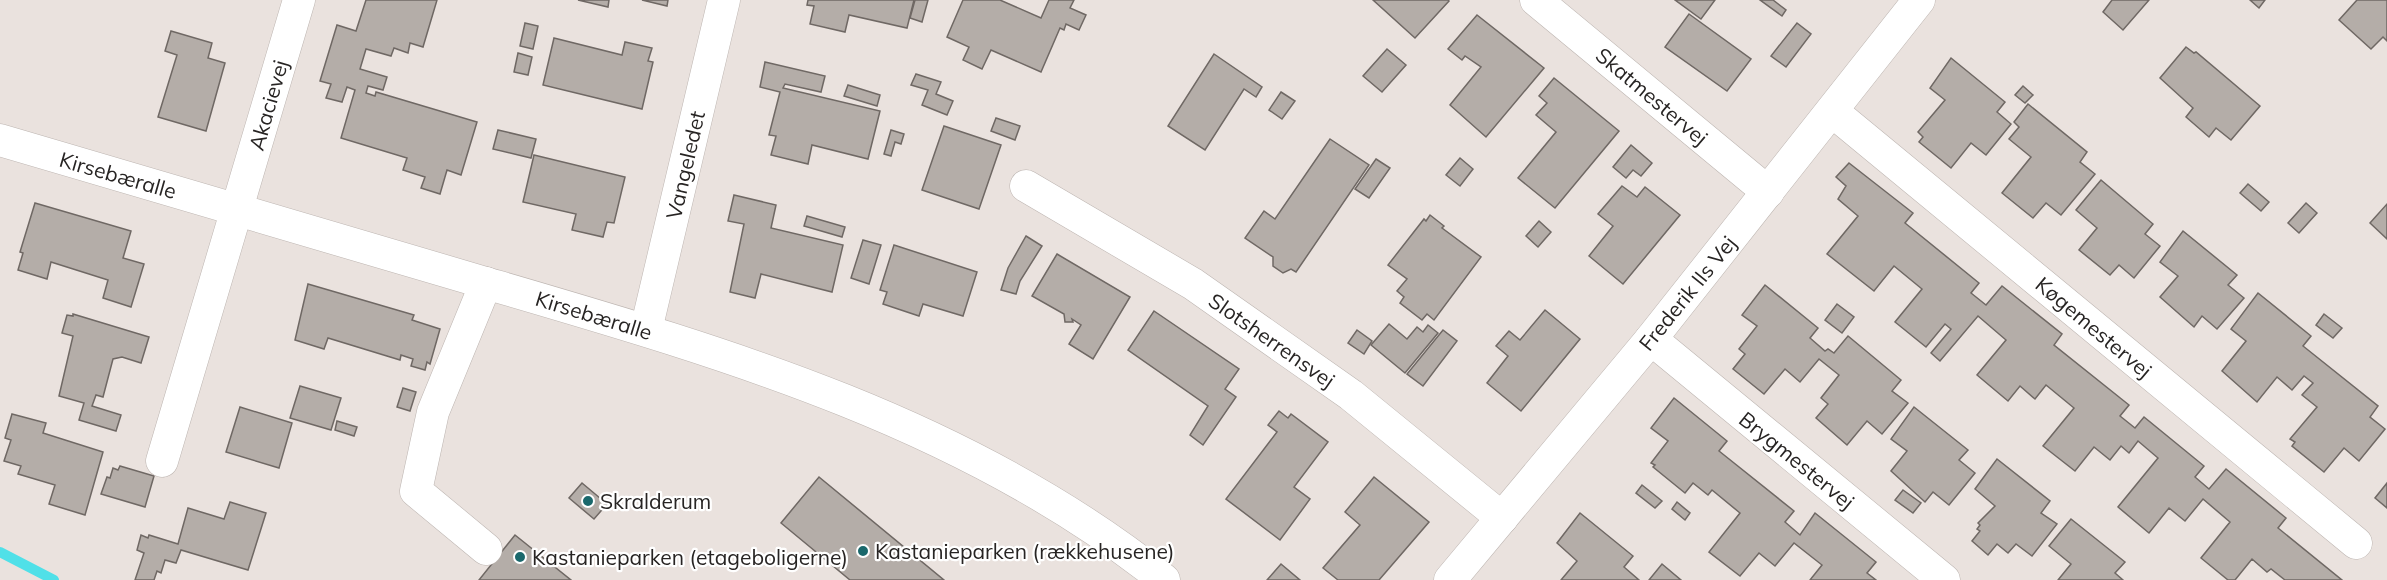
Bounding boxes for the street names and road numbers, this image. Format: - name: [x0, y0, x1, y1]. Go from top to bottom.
- street label: Skatmestervej: [1591, 42, 1713, 150]
- street label: Akacievej: [243, 57, 293, 153]
- street label: Vangeledet: [660, 108, 710, 222]
- street label: Kirsebæralle: [57, 146, 179, 204]
- street label: Frederik IIs Vej: [1633, 230, 1741, 356]
- street label: Køgemestervej: [2031, 271, 2157, 383]
- street label: Kirsebæralle: [533, 285, 655, 345]
- street label: Slotsherrensvej: [1204, 287, 1340, 393]
- street label: Brygmestervej: [1734, 406, 1860, 514]

